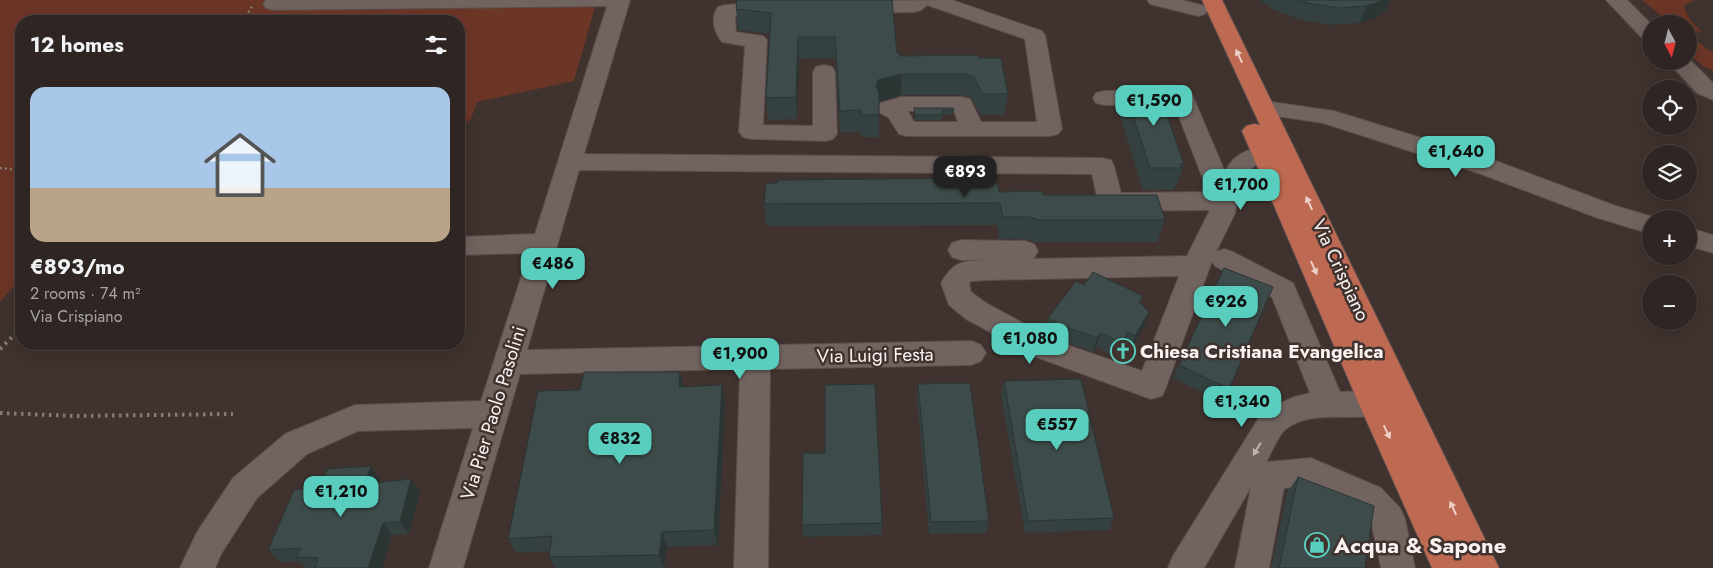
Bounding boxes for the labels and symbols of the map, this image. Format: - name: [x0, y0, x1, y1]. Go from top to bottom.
- north arrow: [1642, 15, 1698, 70]
- one-way arrow: [1235, 49, 1243, 63]
- pin: €1,590: [1113, 84, 1195, 127]
- pin: €1,640: [1415, 136, 1497, 178]
- pin: €893: [935, 156, 995, 198]
- pin: €1,700: [1200, 168, 1282, 211]
- one-way arrow: [1305, 196, 1313, 210]
- street label: Via Crispiano: [1306, 215, 1376, 325]
- pin: €486: [523, 248, 583, 290]
- one-way arrow: [1311, 261, 1319, 275]
- pin: €926: [1196, 286, 1256, 328]
- pin: €1,080: [989, 322, 1071, 365]
- street label: Via Pier Paolo Pasolini: [454, 323, 532, 503]
- pin: €1,900: [699, 338, 781, 380]
- church icon: Chiesa Cristiana Evangelica: [1110, 338, 1136, 364]
- place label: Chiesa Cristiana Evangelica: [1140, 338, 1383, 365]
- street label: Via Luigi Festa: [816, 340, 934, 370]
- pin: €1,340: [1201, 386, 1283, 428]
- pin: €557: [1027, 408, 1087, 451]
- pin: €832: [590, 422, 650, 465]
- one-way arrow: [1384, 425, 1392, 439]
- one-way arrow: [1252, 443, 1261, 456]
- pin: €1,210: [300, 476, 382, 518]
- one-way arrow: [1449, 501, 1457, 515]
- place label: Acqua & Sapone: [1333, 529, 1506, 561]
- shop icon: Acqua & Sapone: [1304, 532, 1330, 558]

